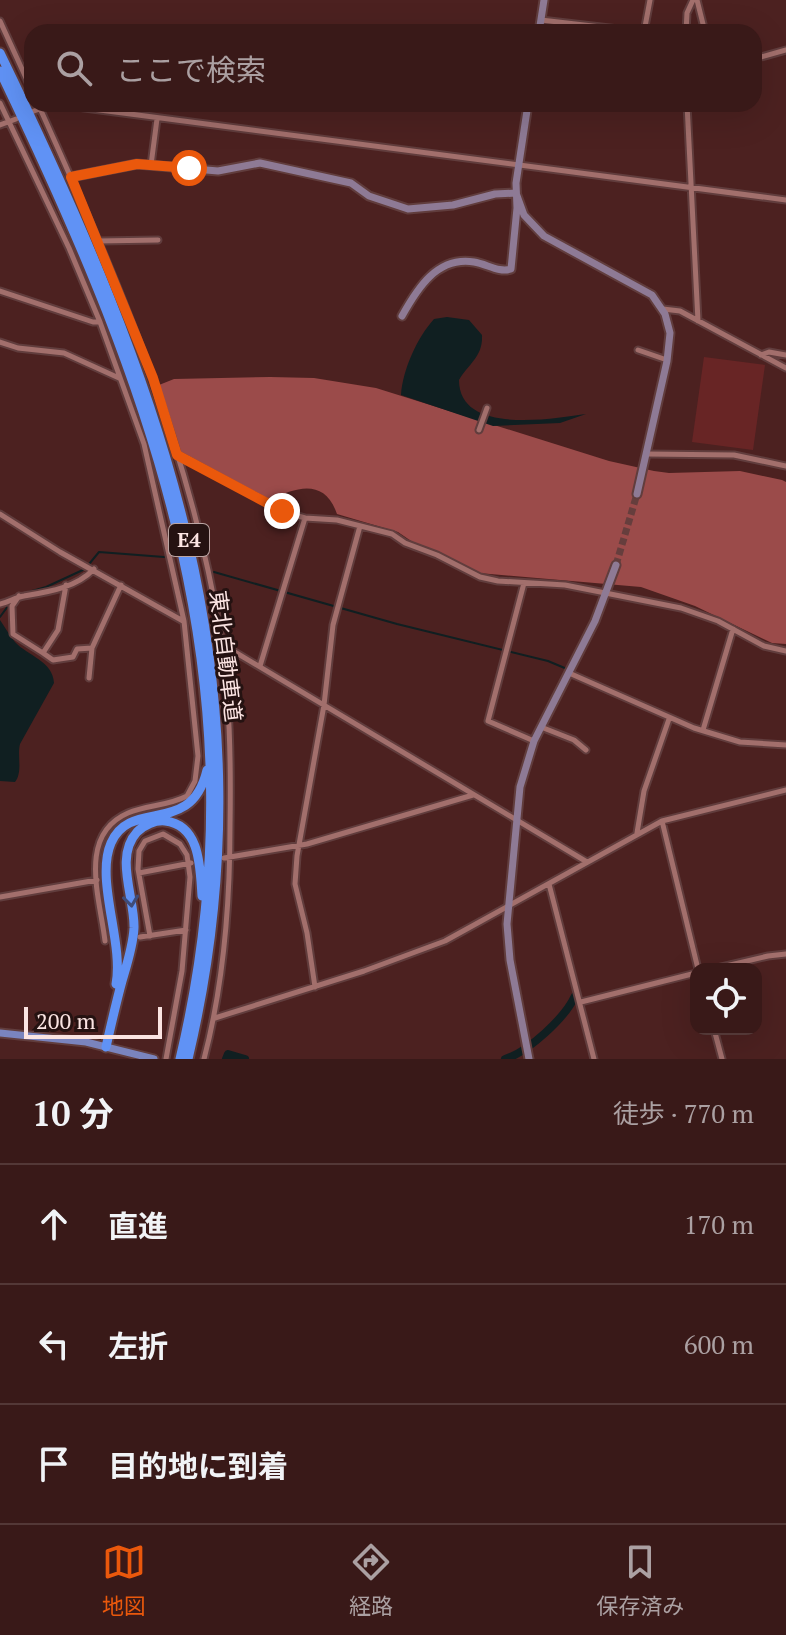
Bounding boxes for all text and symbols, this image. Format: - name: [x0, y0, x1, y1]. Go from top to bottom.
- search box: [24, 24, 762, 112]
- icon: search: [52, 46, 96, 90]
- text: ここで検索: [116, 50, 266, 90]
- route start: [171, 150, 207, 186]
- route end: [264, 493, 300, 529]
- road number: E4: [169, 524, 209, 556]
- street label: 東北自動車道: [204, 589, 249, 723]
- one-way arrow: [123, 895, 140, 908]
- map controls: [690, 963, 762, 1035]
- button: locate: [690, 963, 762, 1035]
- scale bar: [24, 1003, 162, 1039]
- text: 200 m: [36, 1006, 96, 1035]
- text: 10 分: [32, 1091, 114, 1136]
- text: 徒歩 · 770 m: [613, 1096, 754, 1130]
- icon: ahead: [32, 1202, 76, 1246]
- text: 直進: [108, 1206, 168, 1246]
- text: 170 m: [684, 1207, 754, 1241]
- icon: left: [32, 1322, 76, 1366]
- text: 左折: [108, 1326, 168, 1366]
- text: 600 m: [684, 1327, 754, 1361]
- icon: arrive: [32, 1442, 76, 1486]
- text: 目的地に到着: [108, 1446, 288, 1486]
- tab: 地図: [102, 1540, 146, 1620]
- tab: 経路: [349, 1540, 393, 1620]
- tab: 保存済み: [596, 1540, 684, 1620]

